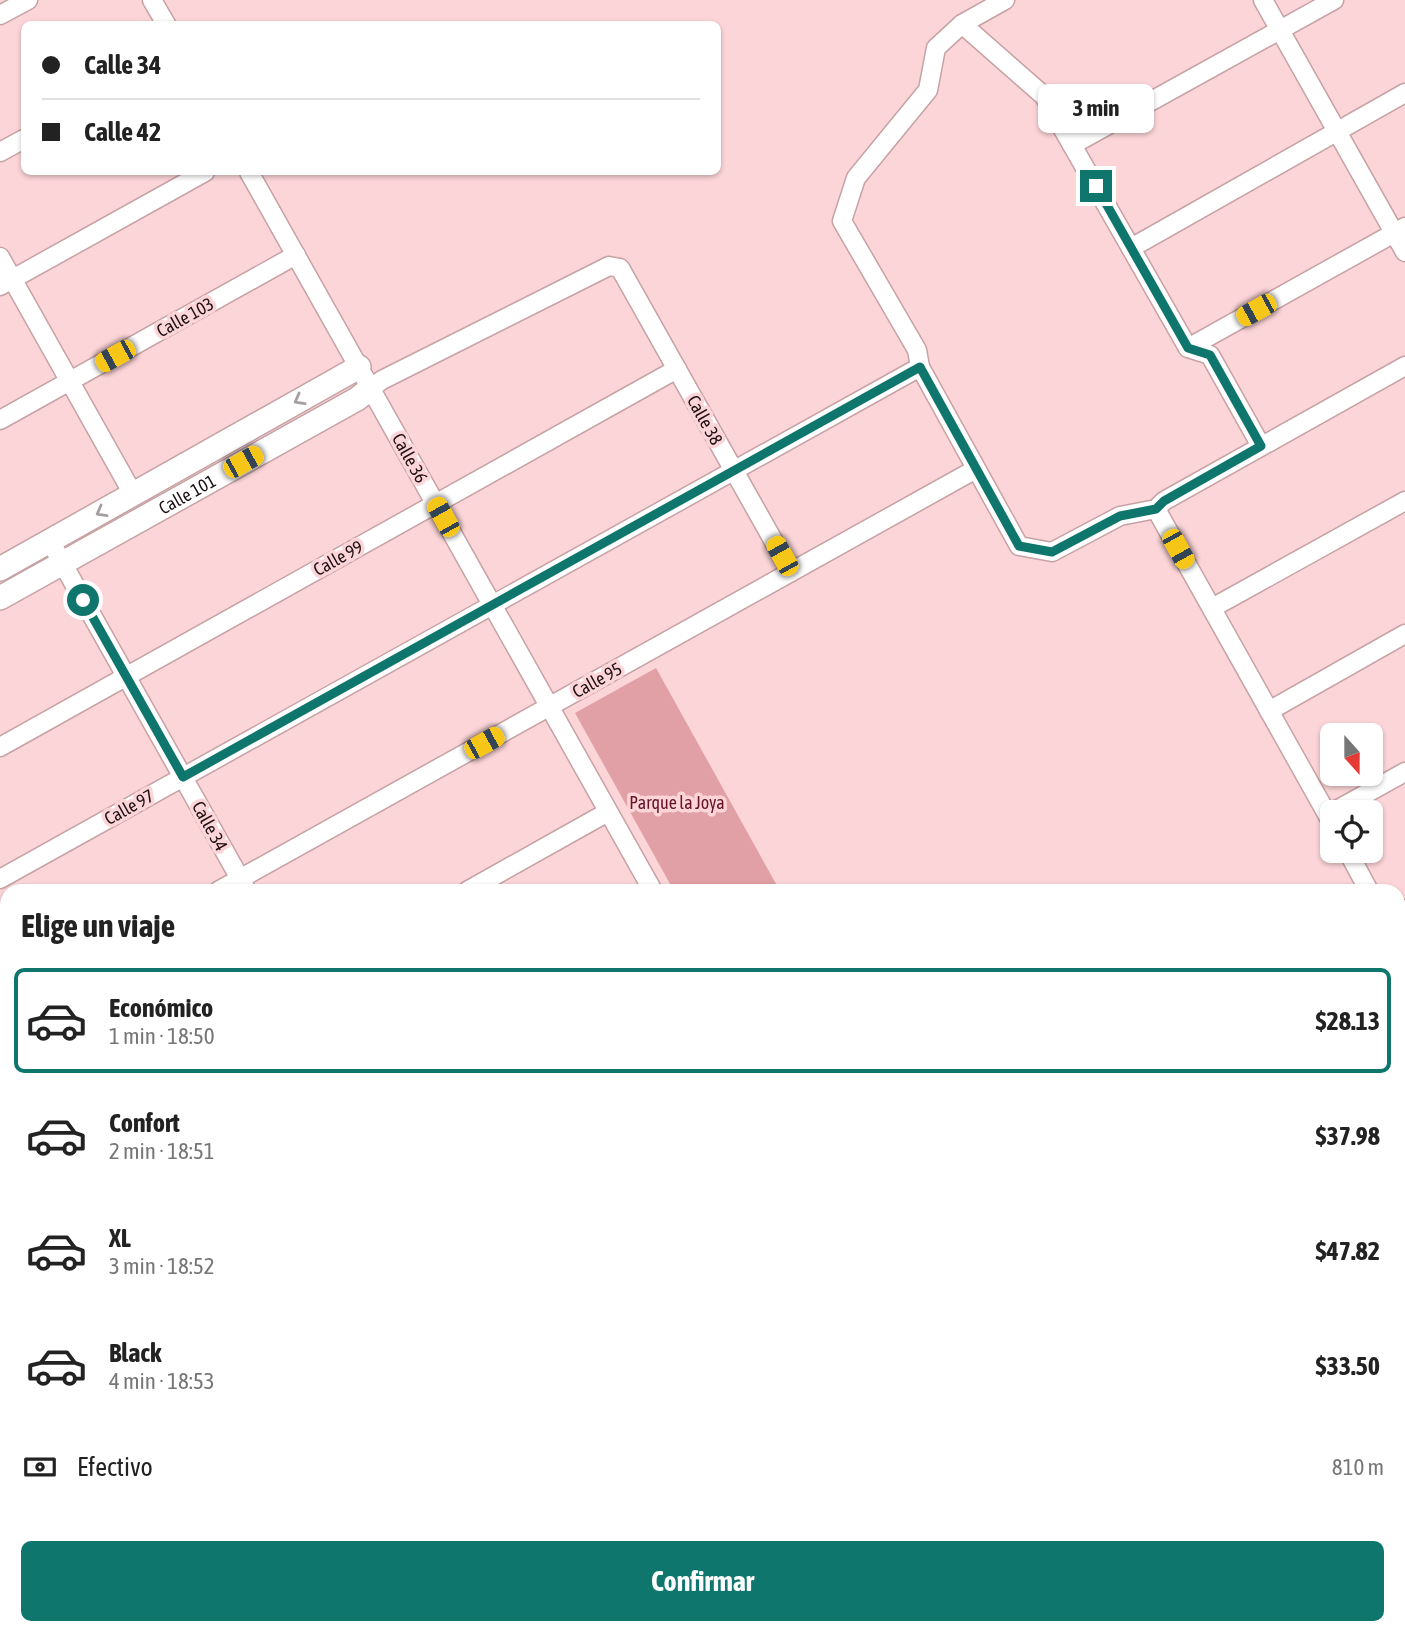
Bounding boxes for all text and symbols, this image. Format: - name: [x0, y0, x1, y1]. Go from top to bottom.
- text: Calle 34: [84, 50, 161, 80]
- callout: 3 min: [1038, 85, 1154, 134]
- text: 3 min: [1073, 95, 1119, 121]
- text: Calle 42: [84, 117, 161, 147]
- route end: [1080, 170, 1112, 202]
- car: [1233, 291, 1280, 329]
- street label: Calle 103: [153, 293, 217, 341]
- car: [92, 337, 139, 375]
- one-way arrow: [294, 392, 307, 405]
- street label: Calle 38: [683, 392, 727, 448]
- street label: Calle 36: [388, 430, 432, 486]
- car: [220, 443, 267, 481]
- street label: Calle 101: [155, 470, 219, 518]
- car: [424, 494, 463, 540]
- one-way arrow: [96, 504, 108, 517]
- car: [1159, 526, 1198, 572]
- car: [763, 533, 802, 579]
- street label: Calle 99: [310, 536, 366, 580]
- route start: [67, 584, 99, 616]
- street label: Calle 95: [569, 658, 625, 702]
- north arrow: [1320, 723, 1382, 786]
- map controls: [1320, 723, 1383, 863]
- car: [461, 724, 508, 762]
- street label: Calle 97: [101, 785, 157, 829]
- park label: Parque la Joya: [629, 792, 725, 813]
- street label: Calle 34: [188, 798, 232, 854]
- button: locate: [1320, 800, 1383, 863]
- text: Elige un viaje: [21, 907, 175, 944]
- icon: car: [25, 989, 88, 1052]
- text: Económico: [109, 993, 213, 1023]
- text: $28.13: [1316, 1006, 1380, 1036]
- text: 1 min · 18:50: [109, 1023, 215, 1049]
- icon: car: [25, 1104, 88, 1167]
- text: Confort: [109, 1108, 180, 1138]
- text: $37.98: [1316, 1121, 1380, 1151]
- text: 2 min · 18:51: [109, 1138, 215, 1164]
- icon: car: [25, 1219, 88, 1282]
- text: XL: [109, 1223, 131, 1253]
- text: $47.82: [1316, 1236, 1380, 1266]
- text: 3 min · 18:52: [109, 1253, 215, 1279]
- icon: car: [25, 1334, 88, 1397]
- text: Black: [109, 1338, 161, 1368]
- text: $33.50: [1316, 1351, 1380, 1381]
- text: 4 min · 18:53: [109, 1368, 215, 1394]
- icon: cash: [21, 1448, 59, 1486]
- text: Efectivo: [77, 1452, 153, 1482]
- text: 810 m: [1332, 1454, 1384, 1480]
- button: Confirmar: [21, 1541, 1384, 1621]

